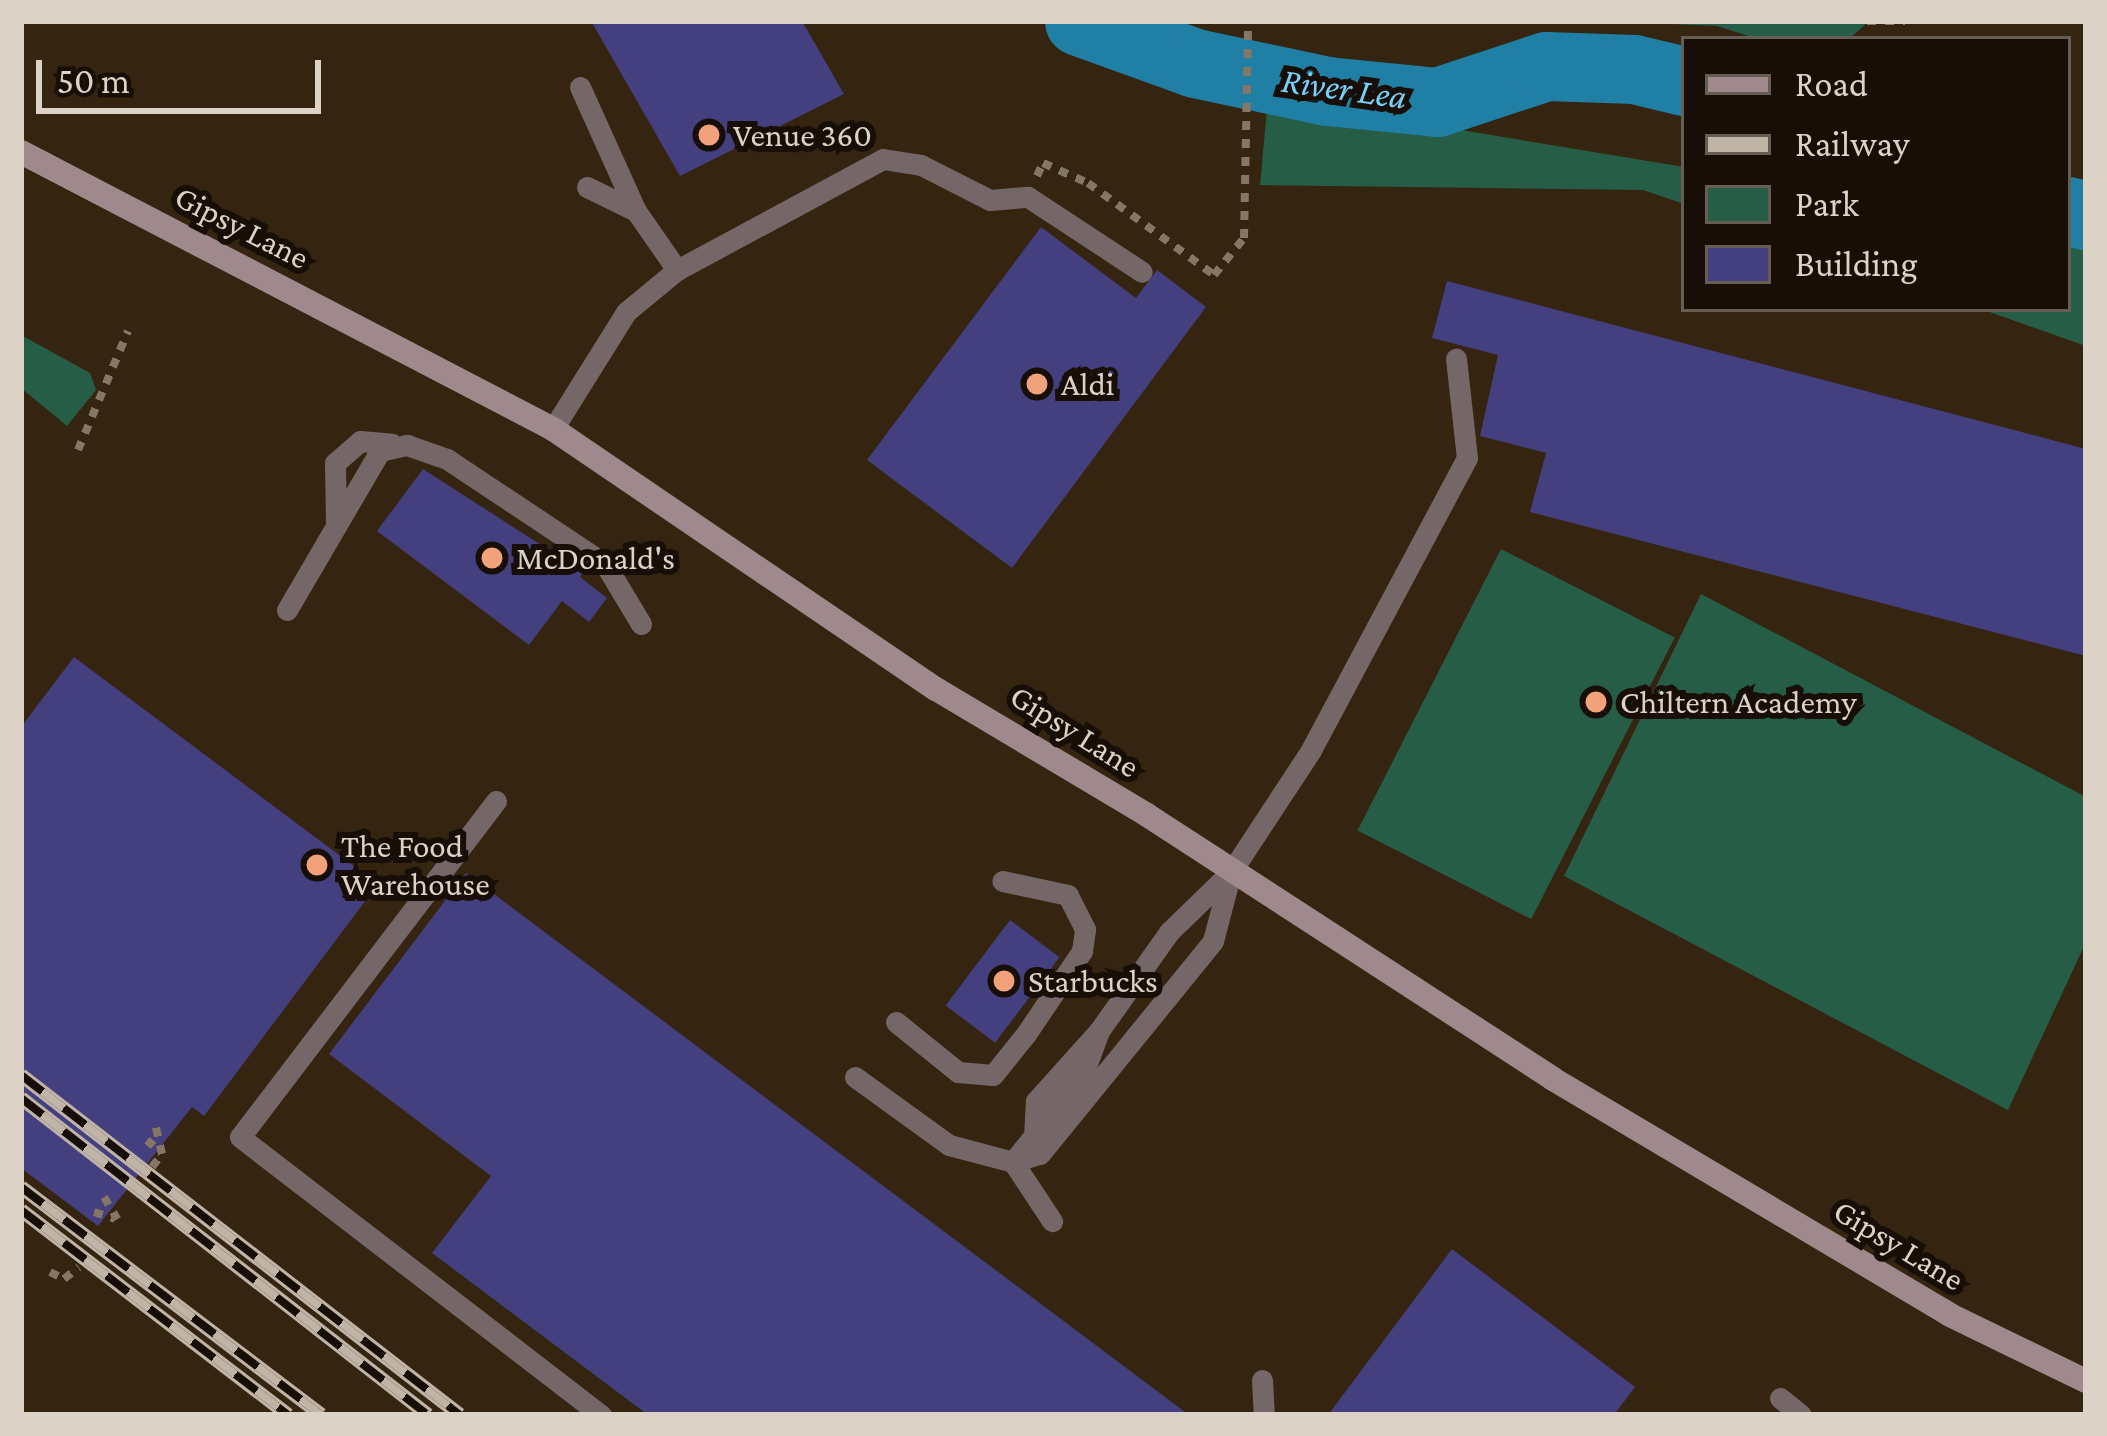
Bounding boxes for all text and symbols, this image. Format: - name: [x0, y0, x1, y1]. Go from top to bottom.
- scale bar: [42, 36, 327, 110]
- legend: [1681, 36, 2071, 312]
- water label: River Lea: [1279, 59, 1409, 119]
- text: 50 m: [57, 61, 130, 101]
- text: Road: [1795, 64, 1868, 104]
- place label: Venue 360: [733, 115, 872, 155]
- marker: Venue 360: [696, 122, 722, 148]
- text: Railway: [1795, 124, 1910, 164]
- street label: Gipsy Lane: [168, 176, 316, 278]
- text: Park: [1795, 184, 1859, 224]
- text: Building: [1795, 244, 1918, 284]
- place label: Aldi: [1061, 364, 1114, 404]
- marker: Aldi: [1024, 371, 1050, 397]
- place label: McDonald's: [516, 538, 675, 578]
- marker: McDonald's: [479, 545, 505, 571]
- street label: Gipsy Lane: [1003, 676, 1147, 786]
- place label: Chiltern Academy: [1620, 682, 1857, 722]
- marker: Chiltern Academy: [1583, 689, 1609, 715]
- place label: The Food Warehouse: [341, 826, 490, 904]
- marker: The Food Warehouse: [304, 852, 330, 878]
- place label: Starbucks: [1028, 961, 1158, 1001]
- marker: Starbucks: [991, 968, 1017, 994]
- street label: Gipsy Lane: [1827, 1191, 1971, 1299]

